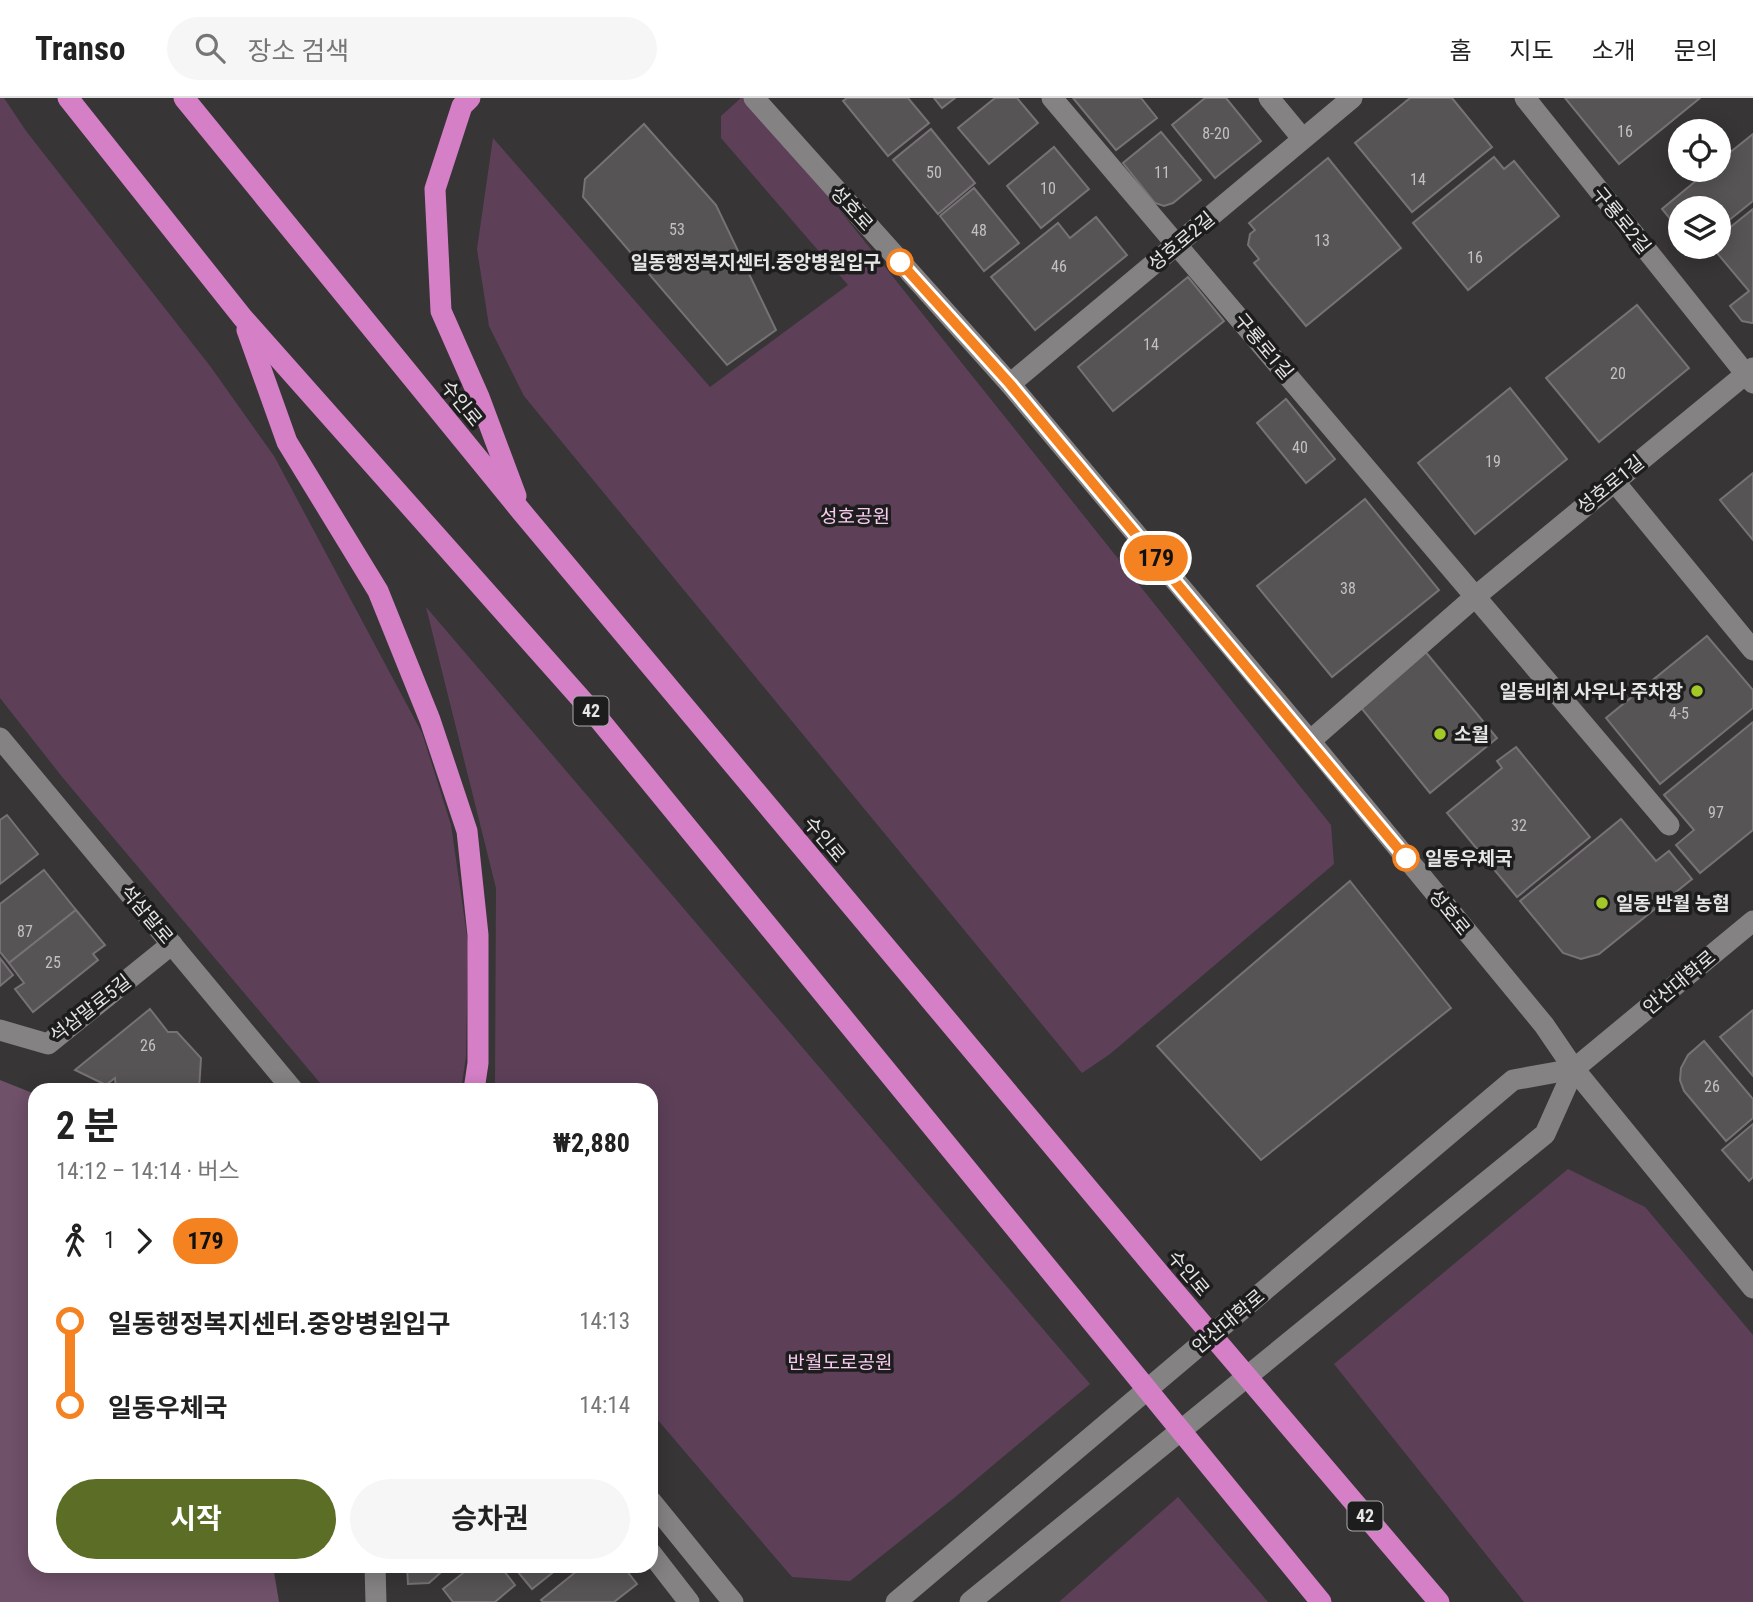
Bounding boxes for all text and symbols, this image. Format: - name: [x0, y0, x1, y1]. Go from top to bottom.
- search box: [167, 17, 657, 80]
- text: Transo: [35, 29, 125, 68]
- icon: search: [191, 29, 229, 67]
- text: 장소 검색: [247, 36, 349, 66]
- text: 홈: [1449, 37, 1471, 65]
- text: 지도: [1509, 37, 1554, 65]
- text: 소개: [1592, 37, 1636, 65]
- text: 문의: [1674, 37, 1718, 65]
- map controls: [1668, 119, 1731, 259]
- button: locate: [1668, 119, 1731, 182]
- house number: 16: [1617, 122, 1633, 141]
- house number: 8-20: [1202, 124, 1230, 143]
- house number: 50: [926, 163, 942, 182]
- house number: 11: [1154, 163, 1170, 182]
- house number: 14: [1410, 170, 1426, 189]
- house number: 10: [1040, 179, 1056, 198]
- street label: 성호로: [826, 181, 878, 236]
- street label: 구룡로2길: [1588, 182, 1656, 258]
- button: layers: [1668, 196, 1731, 259]
- street label: 성호로2길: [1144, 207, 1219, 276]
- house number: 53: [669, 220, 685, 239]
- house number: 48: [971, 221, 987, 240]
- house number: 13: [1314, 231, 1330, 250]
- house number: 16: [1467, 248, 1483, 267]
- marker: 일동행정복지센터.중앙병원입구: [887, 249, 913, 275]
- place label: 일동행정복지센터.중앙병원입구: [631, 251, 881, 274]
- house number: 46: [1051, 257, 1067, 276]
- street label: 구룡로1길: [1229, 309, 1298, 384]
- house number: 14: [1143, 335, 1159, 354]
- house number: 20: [1610, 364, 1626, 383]
- street label: 수인로: [436, 376, 487, 431]
- house number: 40: [1292, 438, 1308, 457]
- street label: 성호로1길: [1572, 450, 1648, 518]
- house number: 19: [1485, 452, 1501, 471]
- park label: 성호공원: [820, 505, 890, 528]
- line badge: 179: [1116, 535, 1196, 581]
- text: 179: [1138, 544, 1174, 572]
- house number: 38: [1340, 579, 1356, 598]
- place label: 일동비취 사우나 주차장: [1499, 680, 1683, 703]
- marker: 일동비취 사우나 주차장: [1689, 683, 1705, 699]
- road number: 42: [574, 696, 608, 726]
- house number: 4-5: [1669, 704, 1689, 723]
- place label: 소월: [1454, 723, 1489, 746]
- marker: 소월: [1432, 726, 1448, 742]
- house number: 97: [1708, 803, 1724, 822]
- street label: 수인로: [799, 812, 850, 867]
- house number: 32: [1511, 816, 1527, 835]
- marker: 일동우체국: [1393, 845, 1419, 871]
- place label: 일동우체국: [1425, 847, 1512, 870]
- street label: 석삼말로: [115, 880, 178, 948]
- street label: 성호로: [1424, 885, 1475, 940]
- place label: 일동 반월 농협: [1616, 892, 1730, 915]
- marker: 일동 반월 농협: [1594, 895, 1610, 911]
- house number: 87: [17, 922, 33, 941]
- street label: 안산대학로: [1638, 945, 1720, 1019]
- house number: 25: [45, 953, 61, 972]
- street label: 석삼말로5길: [45, 970, 136, 1047]
- house number: 26: [140, 1036, 156, 1055]
- house number: 26: [1704, 1077, 1720, 1096]
- text: 2 분: [56, 1104, 119, 1148]
- text: ₩2,880: [553, 1128, 630, 1158]
- text: 14:12 – 14:14 · 버스: [56, 1158, 240, 1185]
- icon: walk: [56, 1222, 94, 1260]
- icon: forward: [125, 1222, 163, 1260]
- text: 1: [104, 1227, 115, 1254]
- text: 179: [187, 1227, 224, 1255]
- street label: 수인로: [1163, 1246, 1214, 1301]
- street label: 안산대학로: [1187, 1284, 1269, 1358]
- text: 14:13: [579, 1308, 630, 1335]
- text: 일동행정복지센터.중앙병원입구: [108, 1309, 450, 1339]
- park label: 반월도로공원: [788, 1351, 892, 1374]
- text: 14:14: [579, 1392, 630, 1419]
- text: 일동우체국: [108, 1393, 228, 1423]
- button: 시작: [56, 1479, 336, 1559]
- button: 승차권: [350, 1479, 630, 1559]
- road number: 42: [1348, 1502, 1382, 1531]

